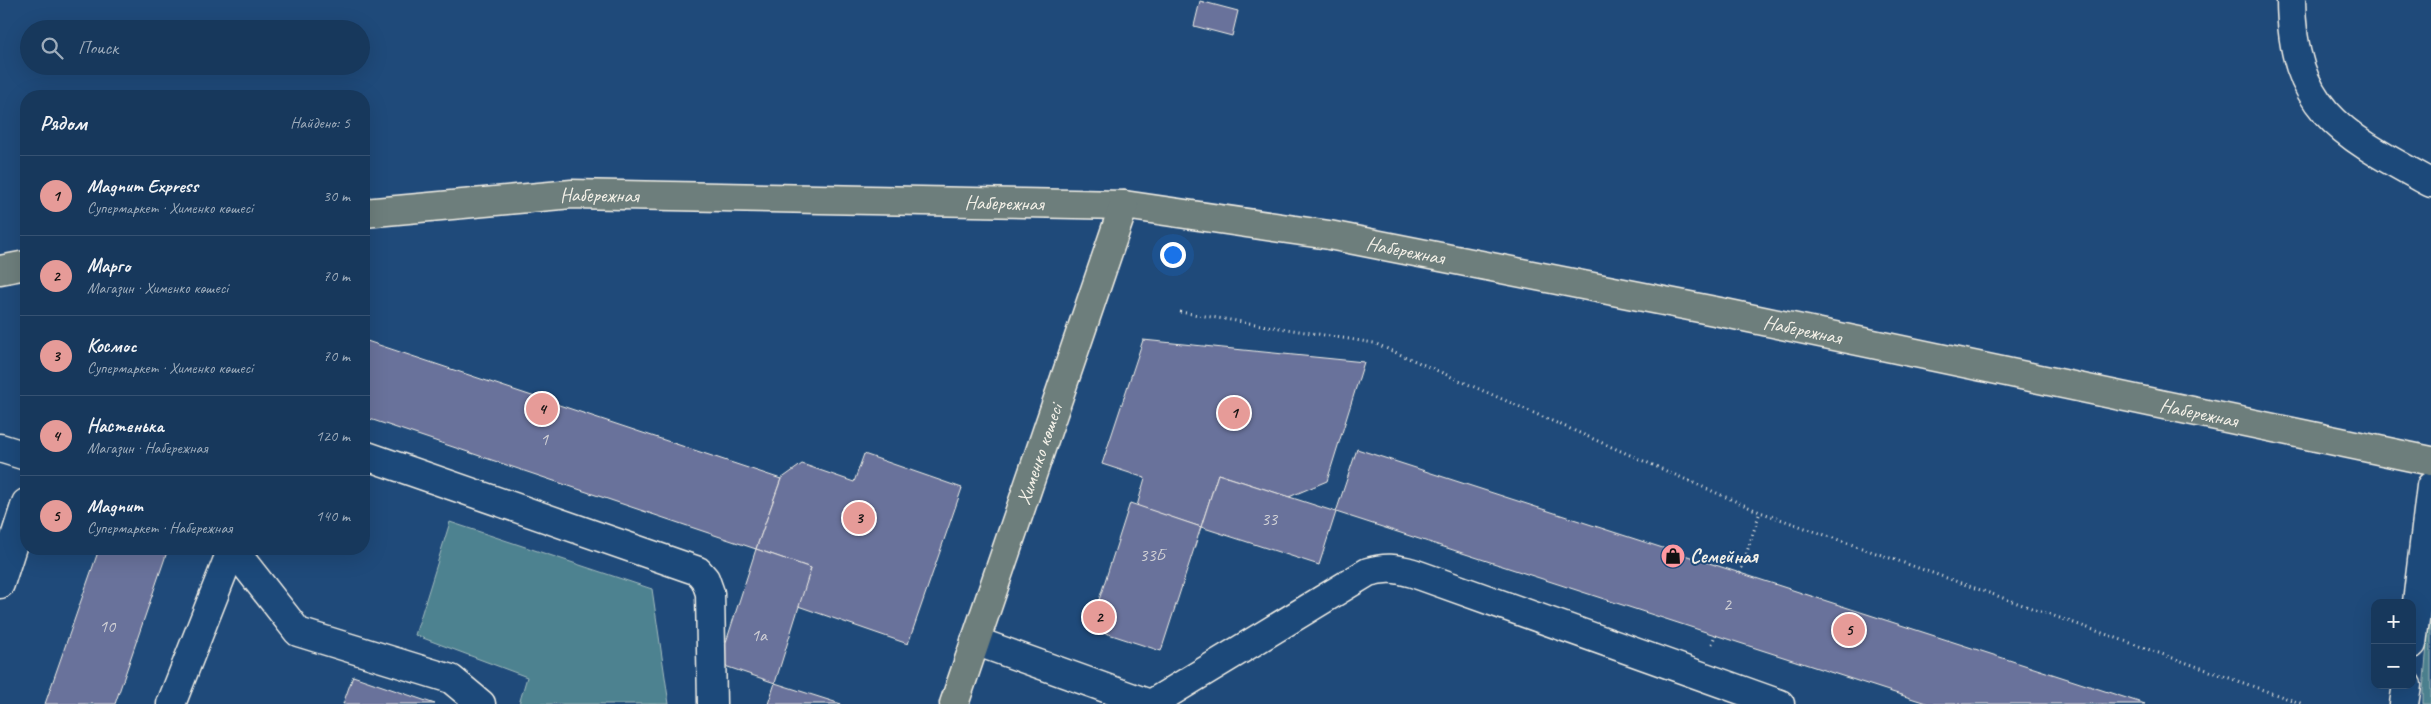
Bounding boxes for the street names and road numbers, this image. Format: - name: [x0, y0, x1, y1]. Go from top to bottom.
- street label: Набережная: [559, 182, 641, 208]
- street label: Набережная: [964, 190, 1046, 216]
- street label: Набережная: [1364, 231, 1448, 271]
- street label: Набережная: [1761, 309, 1845, 350]
- street label: Набережная: [2158, 392, 2242, 434]
- street label: Хименко көшесі: [1011, 398, 1069, 508]

